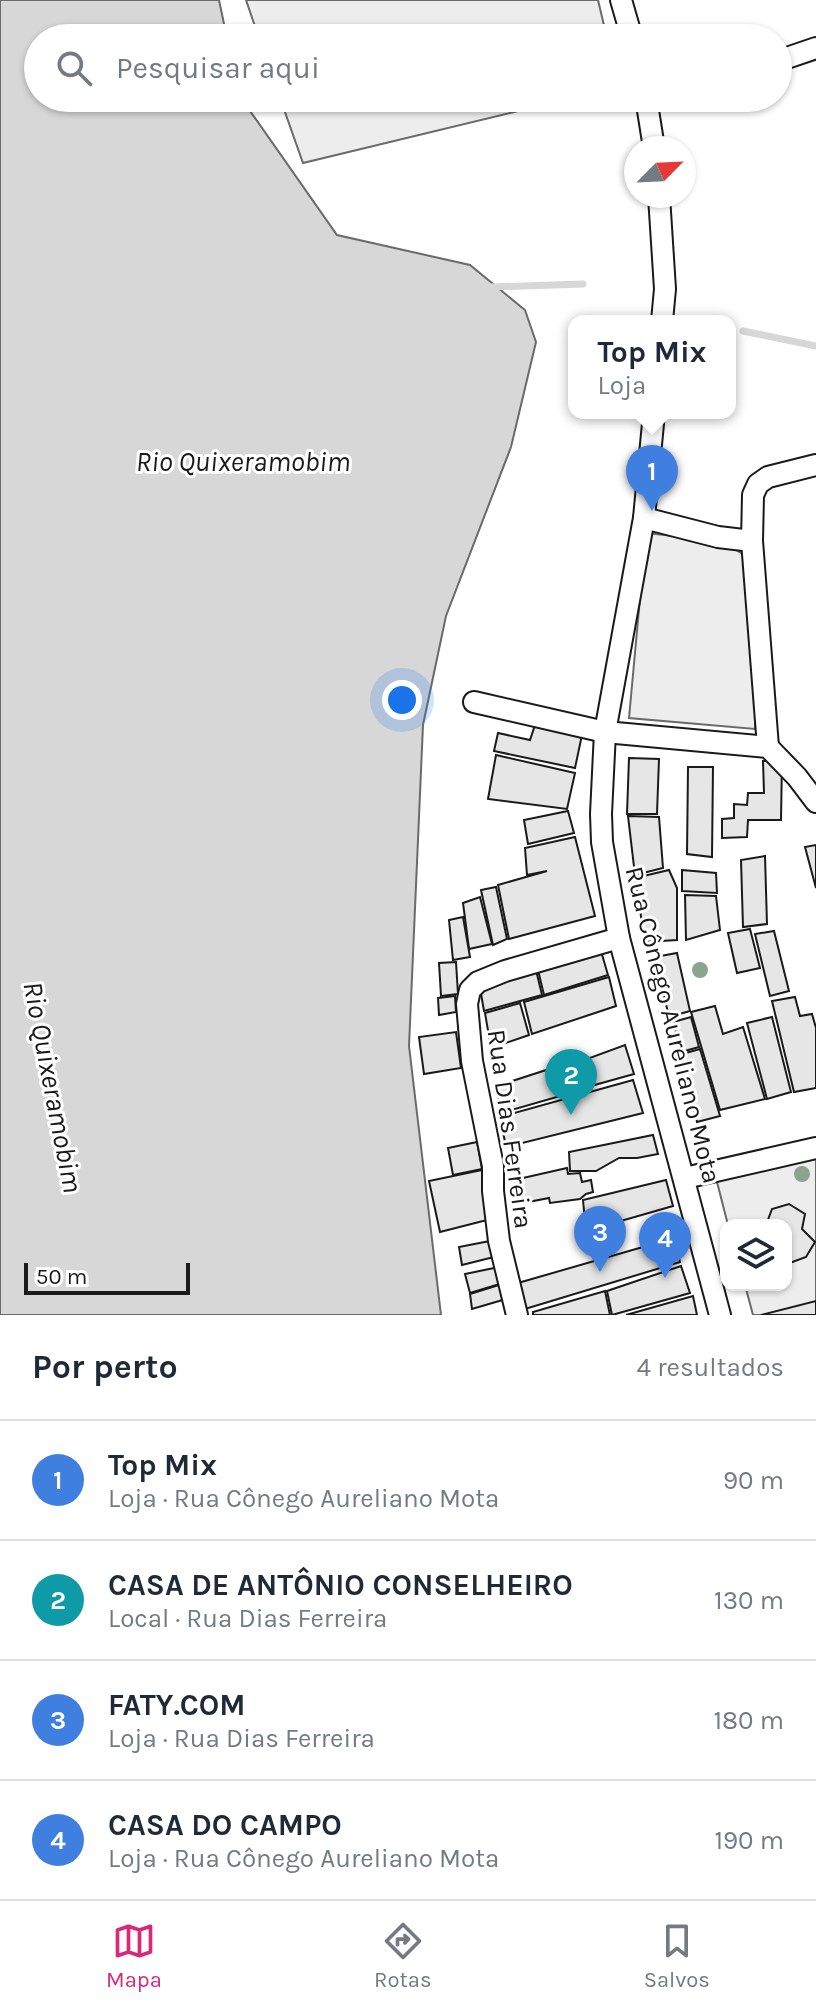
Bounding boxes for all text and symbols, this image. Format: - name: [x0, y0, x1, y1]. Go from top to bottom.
- search box: [24, 24, 792, 112]
- icon: search: [52, 46, 96, 90]
- text: Pesquisar aqui: [116, 50, 320, 86]
- north arrow: [624, 136, 696, 208]
- popup: [568, 315, 736, 419]
- text: Top Mix: [598, 334, 706, 370]
- text: Loja: [598, 370, 646, 401]
- water label: Rio Quixeramobim: [136, 445, 350, 478]
- pin: 1: [626, 445, 678, 511]
- your location: [382, 680, 422, 720]
- street label: Rua Cônego Aureliano Mota: [619, 863, 727, 1187]
- water label: Rio Quixeramobim: [16, 978, 90, 1196]
- street label: Rua Dias Ferreira: [481, 1027, 539, 1231]
- pin: 2: [545, 1049, 597, 1115]
- pin: 3: [574, 1206, 626, 1272]
- pin: 4: [639, 1212, 691, 1278]
- map controls: [720, 1219, 792, 1291]
- button: layers: [720, 1219, 792, 1291]
- scale bar: [24, 1259, 190, 1295]
- text: 50 m: [36, 1264, 87, 1290]
- text: Por perto: [32, 1347, 178, 1387]
- text: 4 resultados: [637, 1352, 784, 1383]
- text: Top Mix: [108, 1447, 217, 1483]
- text: 1: [53, 1465, 63, 1496]
- text: 90 m: [723, 1465, 784, 1496]
- text: Loja · Rua Cônego Aureliano Mota: [108, 1483, 499, 1514]
- text: CASA DE ANTÔNIO CONSELHEIRO: [108, 1567, 573, 1603]
- text: 2: [50, 1585, 66, 1616]
- text: 130 m: [714, 1585, 784, 1616]
- text: Local · Rua Dias Ferreira: [108, 1603, 387, 1634]
- text: FATY.COM: [108, 1687, 246, 1723]
- text: 3: [50, 1705, 66, 1736]
- text: 180 m: [714, 1705, 784, 1736]
- text: Loja · Rua Dias Ferreira: [108, 1723, 375, 1754]
- text: CASA DO CAMPO: [108, 1807, 342, 1843]
- text: 4: [50, 1825, 66, 1856]
- text: 190 m: [714, 1825, 784, 1856]
- text: Loja · Rua Cônego Aureliano Mota: [108, 1843, 499, 1874]
- tab: Mapa: [106, 1919, 162, 1993]
- tab: Rotas: [374, 1919, 431, 1993]
- tab: Salvos: [644, 1919, 710, 1993]

